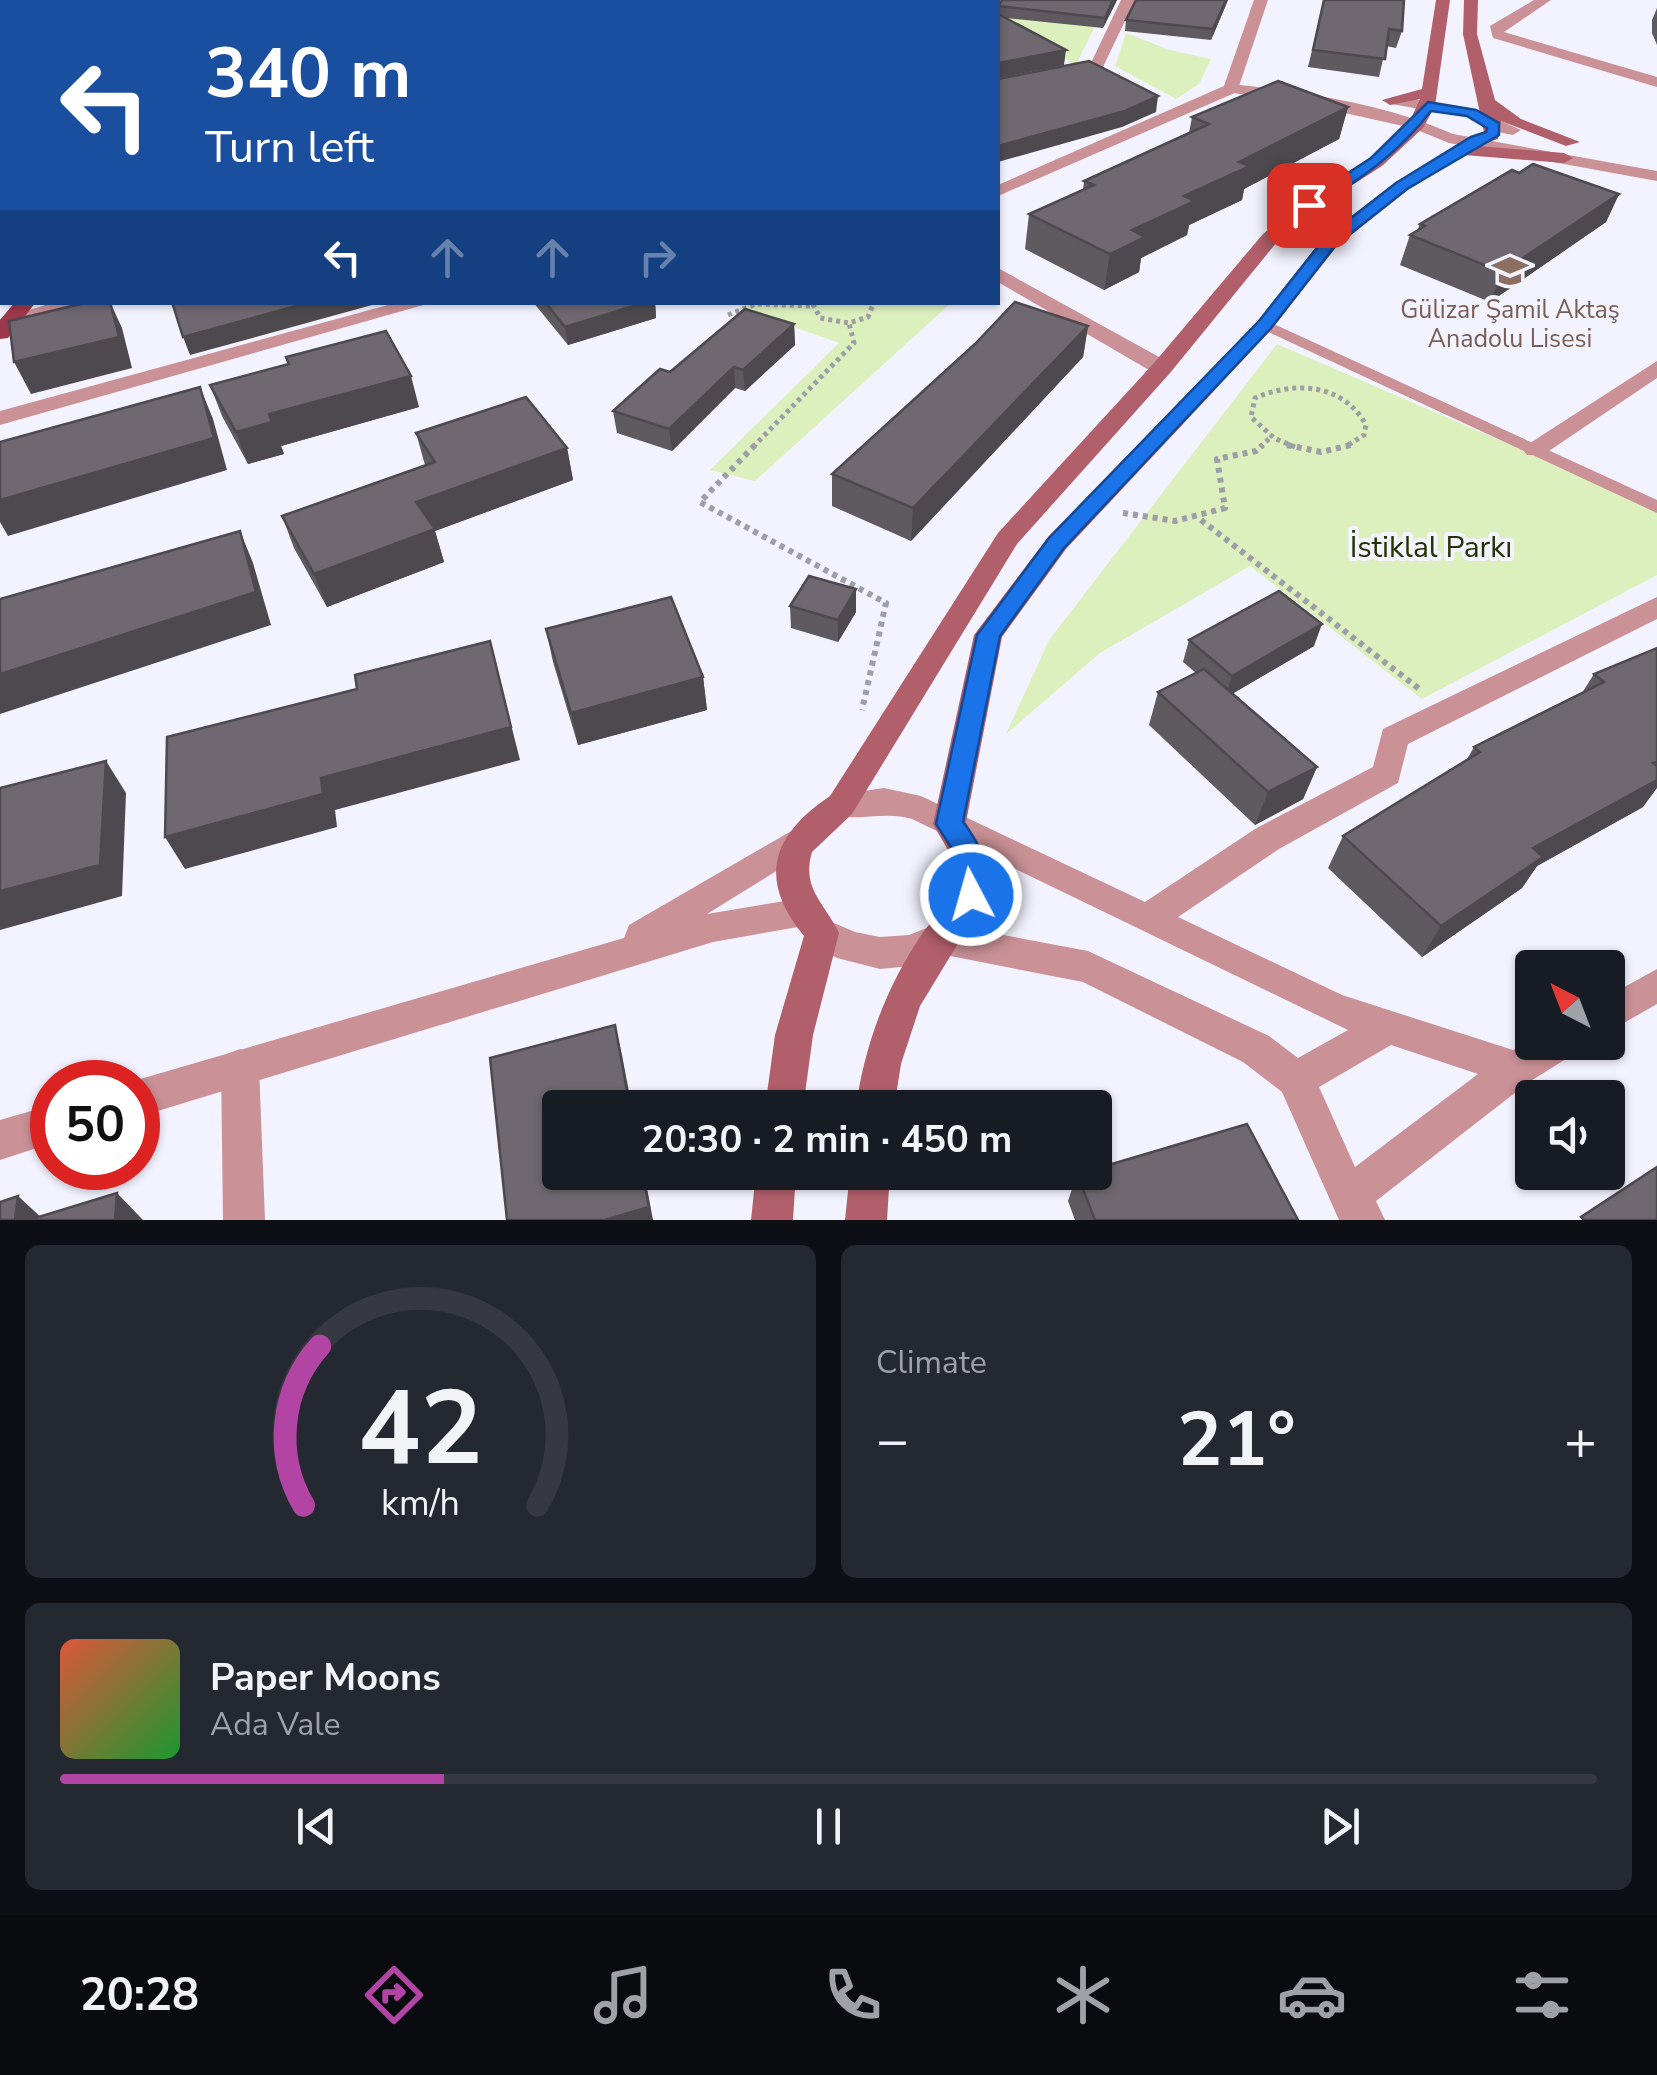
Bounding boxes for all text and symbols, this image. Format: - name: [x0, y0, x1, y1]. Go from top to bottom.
- text: 340 m: [205, 26, 411, 122]
- icon: left: [40, 40, 170, 170]
- text: Turn left: [205, 117, 374, 178]
- pin: [1267, 163, 1352, 248]
- icon: arrive: [1282, 178, 1337, 233]
- icon: left: [315, 230, 370, 285]
- icon: ahead: [420, 230, 475, 285]
- icon: ahead: [525, 230, 580, 285]
- icon: right: [630, 230, 685, 285]
- school or university icon: Gülizar Şamil Aktaş Anadolu Lisesi: [1491, 252, 1529, 290]
- place label: Gülizar Şamil Aktaş Anadolu Lisesi: [1400, 293, 1620, 356]
- park label: İstiklal Parkı: [1350, 527, 1512, 568]
- position arrow: [919, 843, 1023, 947]
- north arrow: [1515, 950, 1625, 1060]
- map controls: [1515, 950, 1625, 1190]
- speed limit sign: 50: [30, 1060, 160, 1190]
- button: sound: [1515, 1080, 1625, 1190]
- text: 20:30 · 2 min · 450 m: [642, 1114, 1012, 1165]
- text: Climate: [876, 1341, 987, 1384]
- text: 42: [358, 1358, 483, 1500]
- text: 21°: [1177, 1389, 1296, 1491]
- text: −: [876, 1403, 909, 1478]
- text: +: [1564, 1403, 1597, 1478]
- text: km/h: [381, 1479, 460, 1528]
- text: Paper Moons: [210, 1652, 441, 1703]
- text: Ada Vale: [210, 1703, 341, 1746]
- icon: previous: [289, 1799, 344, 1854]
- icon: pause: [801, 1799, 856, 1854]
- icon: next: [1313, 1799, 1368, 1854]
- icon: directions: [359, 1960, 429, 2030]
- icon: music: [588, 1960, 658, 2030]
- icon: phone: [818, 1960, 888, 2030]
- icon: climate: [1048, 1960, 1118, 2030]
- icon: car: [1277, 1960, 1347, 2030]
- icon: filters: [1507, 1960, 1577, 2030]
- text: 20:28: [80, 1965, 199, 2026]

